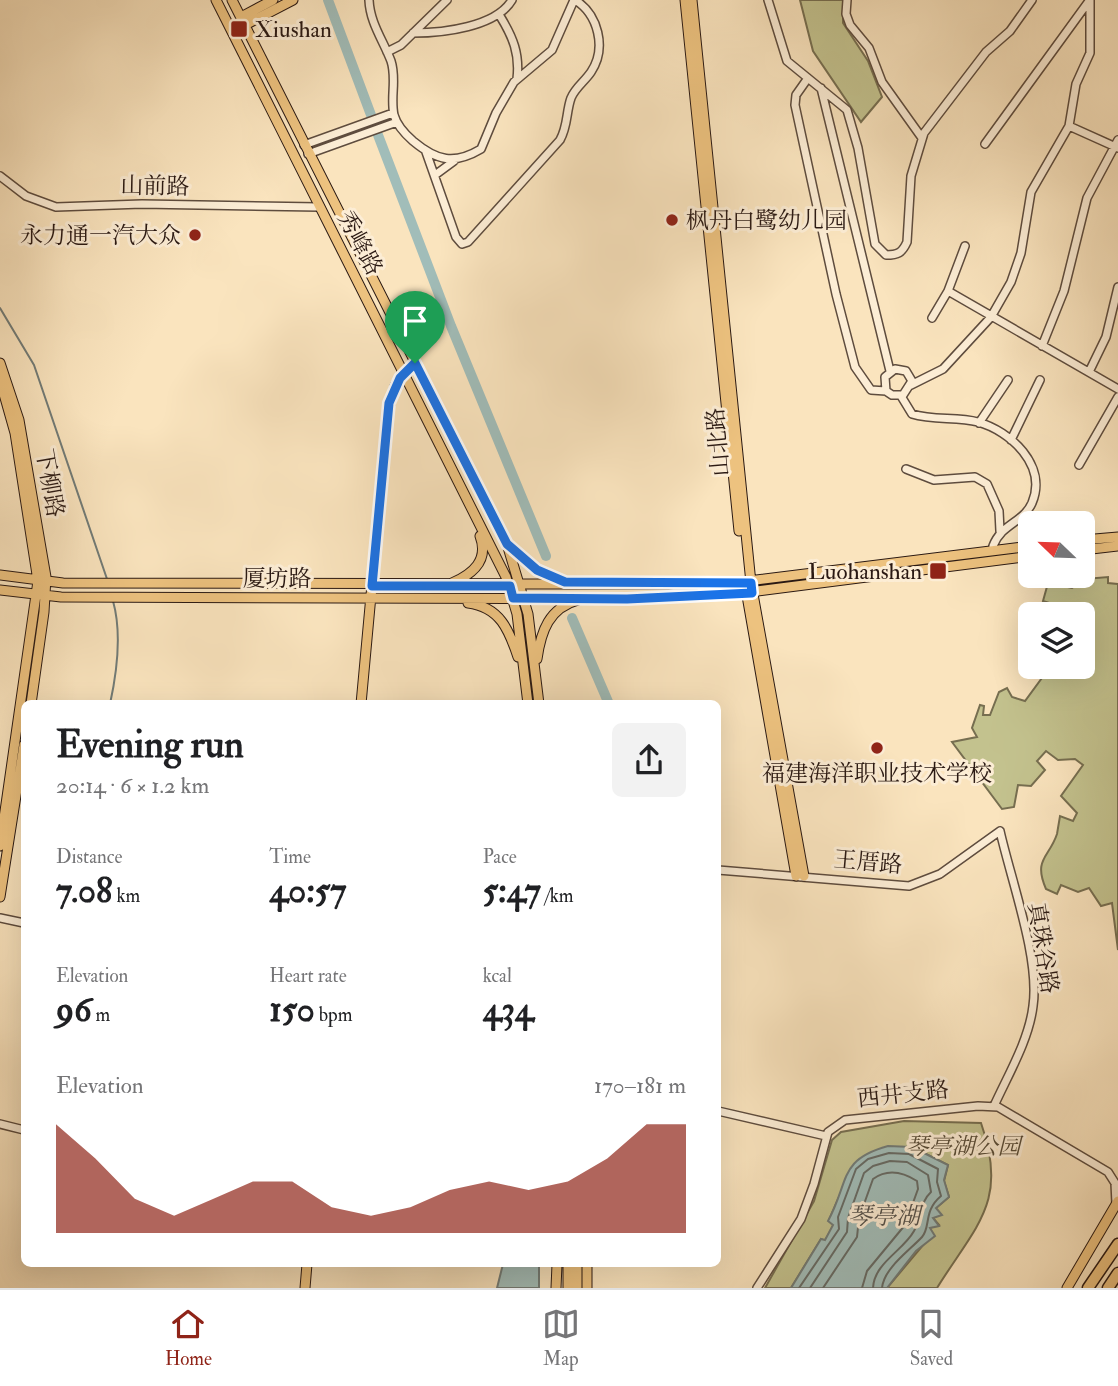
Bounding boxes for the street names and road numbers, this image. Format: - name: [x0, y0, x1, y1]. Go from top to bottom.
- street label: 山前路: [120, 171, 190, 201]
- street label: 秀峰路: [331, 206, 389, 280]
- street label: 山北路: [701, 406, 735, 478]
- street label: 下柳路: [30, 447, 70, 519]
- street label: 厦坊路: [243, 564, 312, 593]
- street label: 王厝路: [832, 845, 904, 879]
- street label: 真珠谷路: [1021, 900, 1065, 996]
- street label: 西井支路: [856, 1075, 950, 1113]

